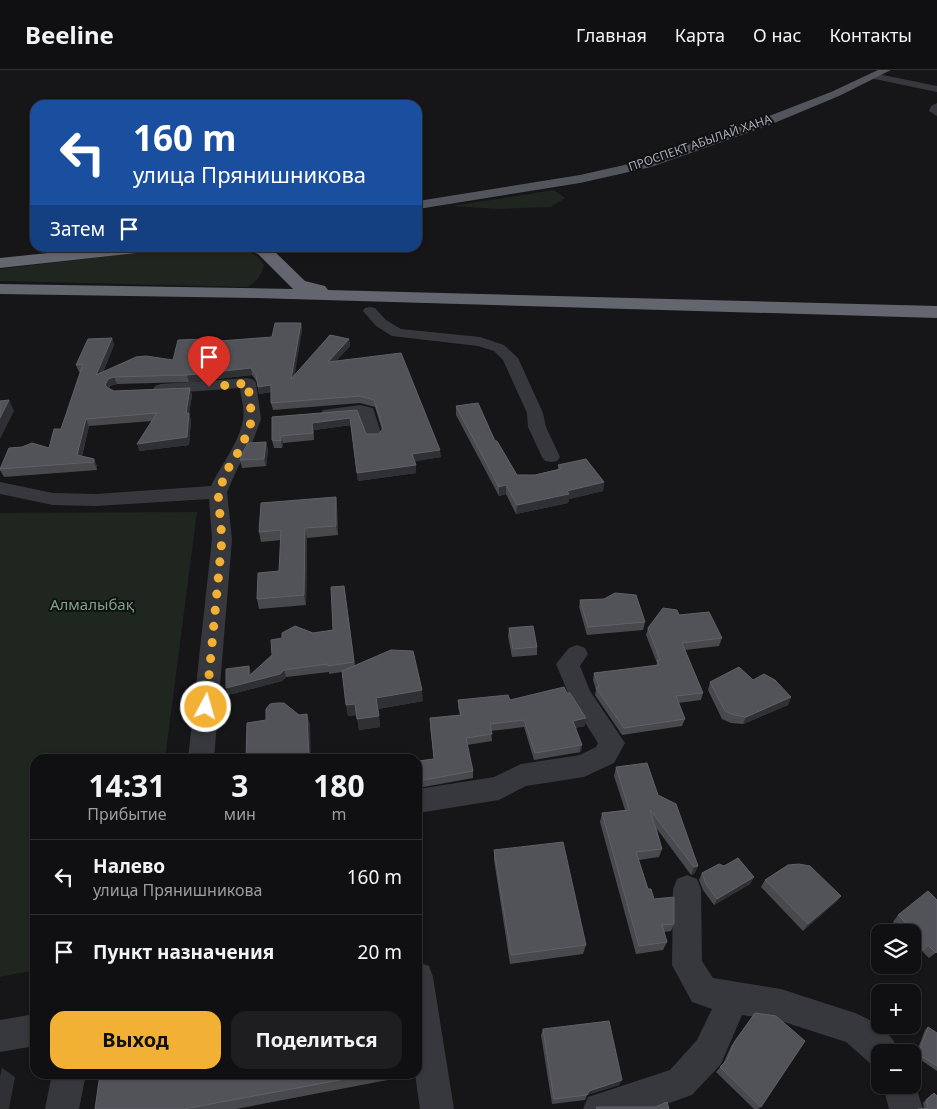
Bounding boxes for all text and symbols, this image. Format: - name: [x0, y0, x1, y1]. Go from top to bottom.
- text: Beeline: [25, 18, 114, 51]
- text: Главная: [576, 23, 647, 47]
- text: Карта: [675, 23, 725, 47]
- text: О нас: [753, 23, 801, 47]
- text: Контакты: [829, 23, 912, 47]
- street label: ПРОСПЕКТ АБЫЛАЙ ХАНА: [626, 110, 774, 175]
- text: 160 m: [133, 114, 236, 161]
- icon: left: [50, 120, 115, 185]
- text: улица Прянишникова: [133, 159, 366, 189]
- icon: arrive: [115, 215, 143, 243]
- text: Затем: [50, 216, 105, 242]
- pin: [188, 336, 230, 387]
- icon: arrive: [195, 343, 223, 371]
- park label: Алмалыбақ: [50, 594, 135, 614]
- position arrow: [179, 680, 231, 732]
- text: 14:31: [88, 765, 165, 806]
- text: 3: [231, 765, 248, 806]
- text: 180: [313, 765, 365, 806]
- text: Прибытие: [87, 803, 167, 825]
- text: мин: [224, 803, 256, 825]
- text: m: [331, 803, 346, 825]
- text: Налево: [93, 853, 165, 879]
- icon: left: [50, 863, 78, 891]
- text: 160 m: [347, 864, 402, 890]
- text: улица Прянишникова: [93, 879, 262, 901]
- map controls: [871, 924, 921, 1094]
- button: layers: [871, 924, 921, 974]
- icon: arrive: [50, 938, 78, 966]
- text: Пункт назначения: [93, 939, 274, 965]
- text: 20 m: [358, 939, 402, 965]
- button: +: [871, 984, 921, 1034]
- button: Выход: [50, 1011, 221, 1069]
- button: Поделиться: [231, 1011, 402, 1069]
- button: −: [871, 1044, 921, 1094]

